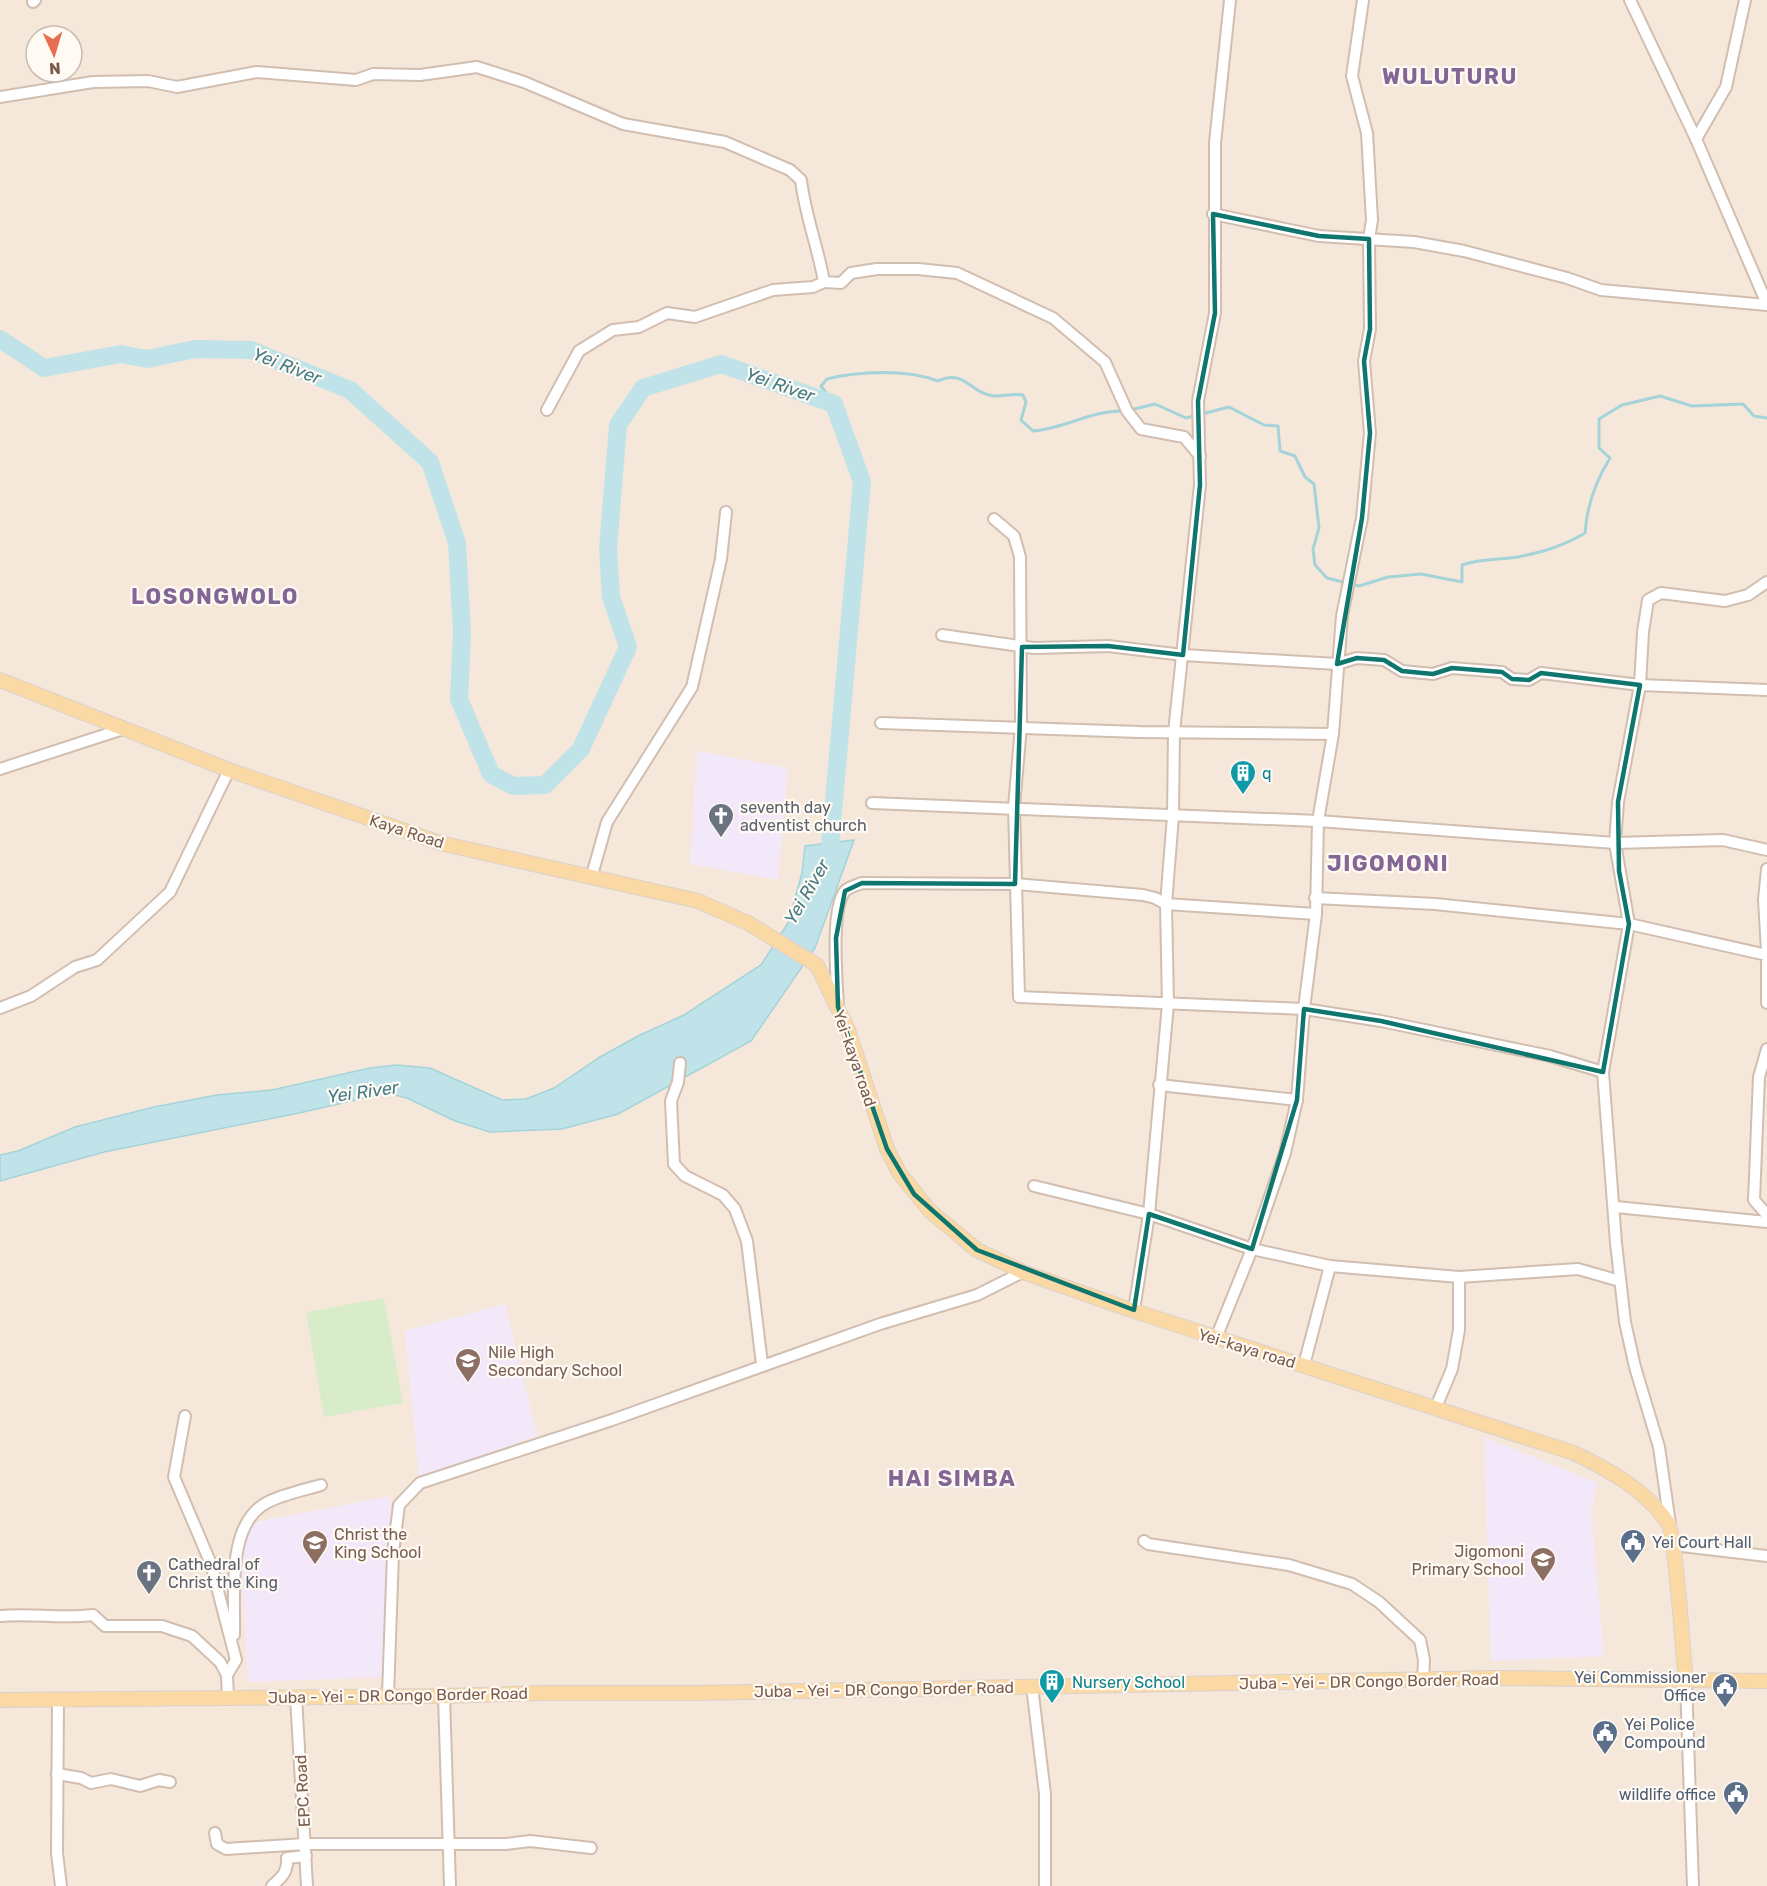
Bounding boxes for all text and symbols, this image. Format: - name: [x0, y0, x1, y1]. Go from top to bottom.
- north arrow: [24, 24, 84, 84]
- text: N: [49, 59, 61, 78]
- district label: WULUTURU: [1382, 63, 1518, 90]
- water label: Yei River: [250, 343, 325, 390]
- water label: Yei River: [743, 363, 819, 407]
- district label: LOSONGWOLO: [131, 583, 299, 610]
- building icon: q: [1228, 758, 1258, 796]
- place label: q: [1262, 764, 1272, 783]
- place label: seventh day adventist church: [740, 798, 867, 835]
- church icon: seventh day adventist church: [706, 801, 736, 839]
- street label: Kaya Road: [367, 810, 447, 852]
- district label: JIGOMONI: [1327, 850, 1449, 877]
- water label: Yei River: [780, 854, 835, 929]
- street label: Yei-kaya road: [829, 1007, 880, 1109]
- water label: Yei River: [326, 1076, 401, 1108]
- street label: Yei-kaya road: [1196, 1325, 1298, 1372]
- place label: Nile High Secondary School: [488, 1343, 622, 1380]
- school or university icon: Nile High Secondary School: [453, 1346, 483, 1384]
- district label: HAI SIMBA: [888, 1465, 1016, 1492]
- place label: Christ the King School: [334, 1525, 421, 1562]
- public building icon: Yei Court Hall: [1618, 1527, 1648, 1565]
- school or university icon: Christ the King School: [300, 1528, 330, 1566]
- place label: Yei Court Hall: [1652, 1533, 1752, 1552]
- place label: Jigomoni Primary School: [1412, 1542, 1524, 1579]
- school or university icon: Jigomoni Primary School: [1528, 1545, 1558, 1583]
- place label: Cathedral of Christ the King: [168, 1555, 278, 1592]
- church icon: Cathedral of Christ the King: [134, 1558, 164, 1596]
- building icon: Nursery School: [1037, 1667, 1067, 1705]
- place label: Yei Commissioner Office: [1574, 1668, 1706, 1705]
- street label: Juba - Yei - DR Congo Border Road: [1239, 1670, 1499, 1693]
- public building icon: Yei Commissioner Office: [1710, 1671, 1740, 1709]
- place label: Nursery School: [1072, 1673, 1185, 1692]
- street label: Juba - Yei - DR Congo Border Road: [754, 1678, 1014, 1701]
- street label: Juba - Yei - DR Congo Border Road: [268, 1684, 528, 1707]
- place label: Yei Police Compound: [1624, 1715, 1706, 1752]
- public building icon: Yei Police Compound: [1590, 1718, 1620, 1756]
- street label: EPC Road: [291, 1754, 314, 1828]
- public building icon: wildlife office: [1721, 1779, 1751, 1817]
- place label: wildlife office: [1619, 1785, 1716, 1804]

